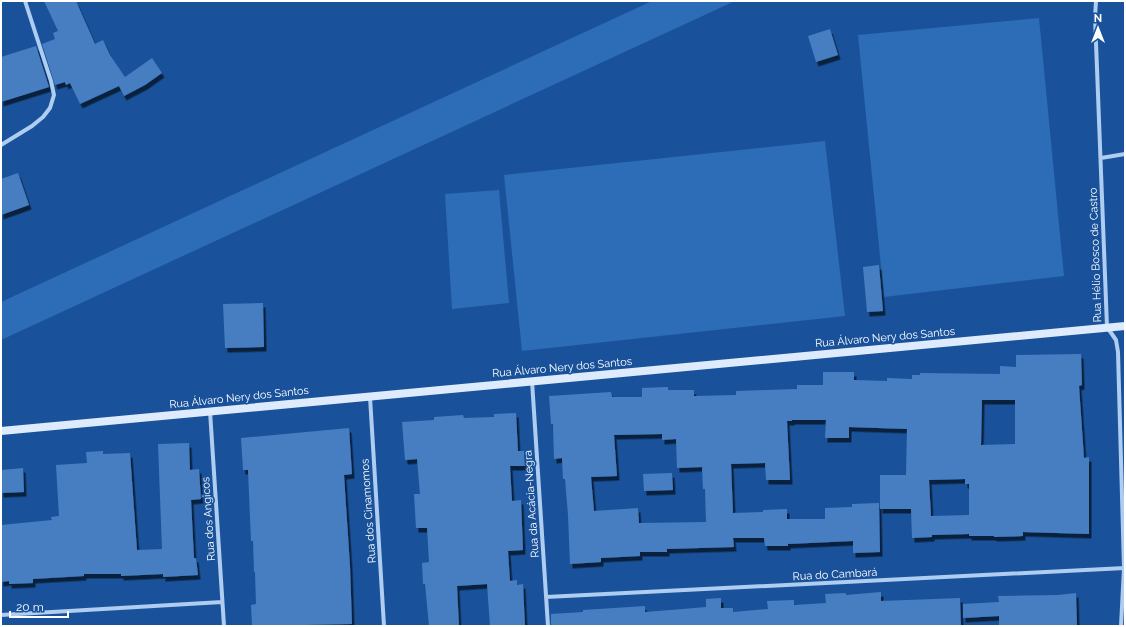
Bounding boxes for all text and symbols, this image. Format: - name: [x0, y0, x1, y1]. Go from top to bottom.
- north arrow: [1078, 8, 1118, 48]
- text: N: [1094, 12, 1102, 25]
- street label: Rua Hélio Bosco de Castro: [1087, 187, 1104, 323]
- street label: Rua Álvaro Nery dos Santos: [815, 324, 955, 350]
- street label: Rua Álvaro Nery dos Santos: [492, 354, 632, 380]
- street label: Rua Álvaro Nery dos Santos: [169, 383, 309, 411]
- street label: Rua da Acácia-Negra: [521, 450, 542, 558]
- street label: Rua dos Cinamomos: [358, 458, 379, 564]
- street label: Rua dos Angicos: [199, 476, 218, 562]
- street label: Rua do Cambará: [792, 566, 878, 583]
- scale bar: [10, 593, 68, 619]
- text: 20 m: [16, 600, 44, 614]

